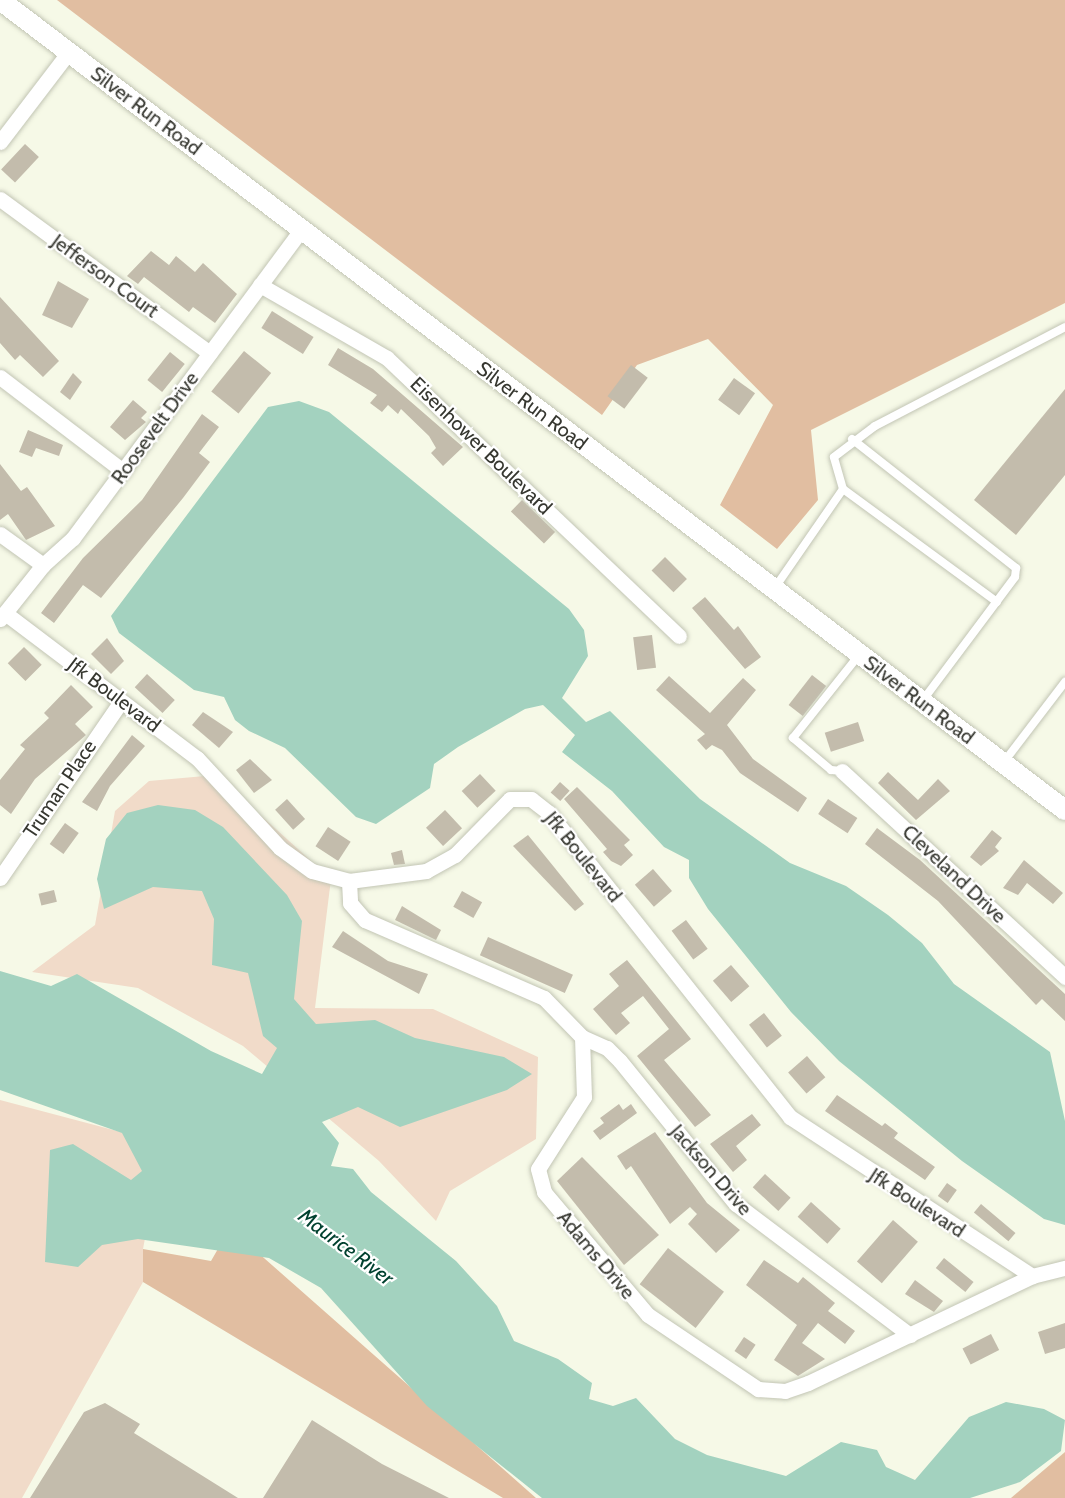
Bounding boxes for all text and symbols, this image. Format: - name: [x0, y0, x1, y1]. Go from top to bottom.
- street label: Silver Run Road: [86, 62, 206, 160]
- street label: Jefferson Court: [47, 229, 163, 323]
- street label: Silver Run Road: [472, 357, 592, 455]
- street label: Roosevelt Drive: [106, 367, 204, 489]
- street label: Eisenhower Boulevard: [405, 372, 557, 520]
- street label: Silver Run Road: [859, 651, 979, 749]
- street label: Jfk Boulevard: [63, 652, 165, 738]
- street label: Truman Place: [18, 735, 102, 843]
- street label: Jfk Boulevard: [539, 807, 627, 907]
- street label: Cleveland Drive: [897, 820, 1011, 928]
- street label: Jackson Drive: [665, 1120, 757, 1220]
- street label: Jfk Boulevard: [864, 1163, 970, 1243]
- water label: Maurice River: [294, 1203, 398, 1291]
- street label: Adams Drive: [552, 1206, 640, 1304]

